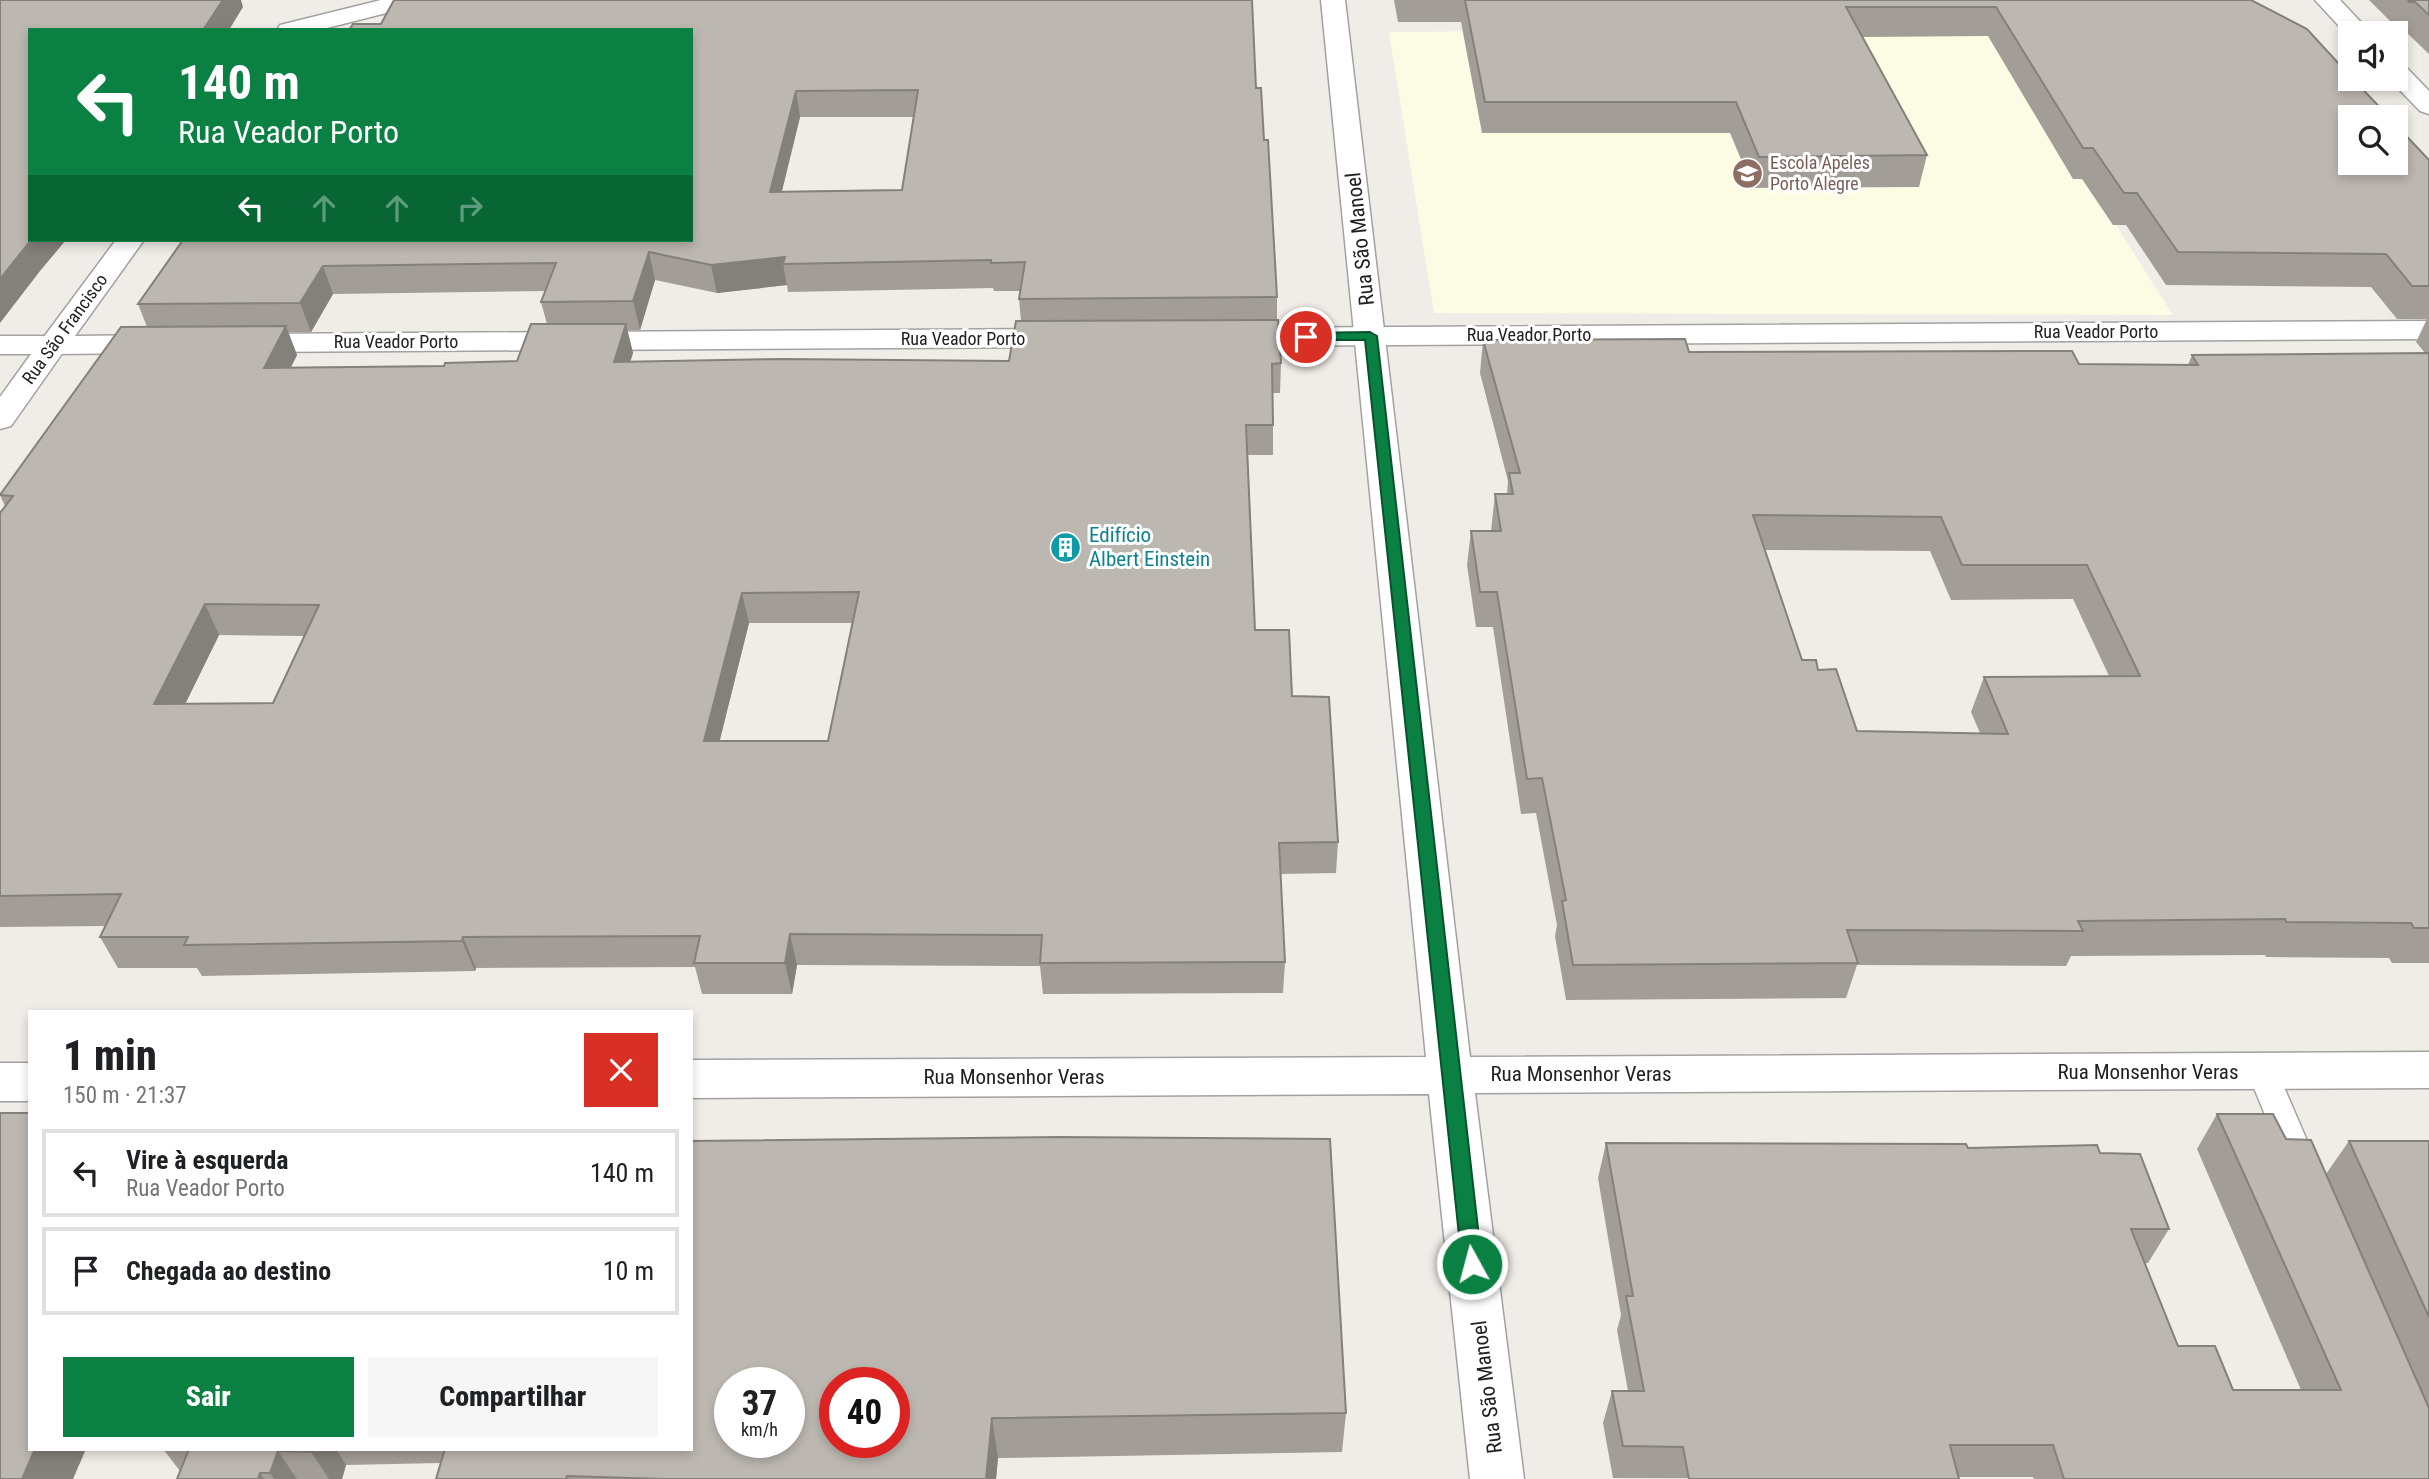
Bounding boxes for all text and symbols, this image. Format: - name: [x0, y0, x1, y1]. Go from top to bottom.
- map controls: [2338, 21, 2408, 175]
- button: sound: [2338, 21, 2408, 91]
- text: 140 m: [178, 54, 300, 111]
- icon: left: [63, 56, 154, 147]
- button: search: [2338, 105, 2408, 175]
- text: Rua Veador Porto: [178, 113, 399, 151]
- place label: Escola Apeles Porto Alegre: [1770, 152, 1870, 194]
- school or university icon: Escola Apeles Porto Alegre: [1730, 156, 1764, 190]
- street label: Rua São Manoel: [1341, 171, 1379, 307]
- icon: left: [232, 189, 270, 227]
- icon: ahead: [305, 189, 343, 227]
- icon: ahead: [378, 189, 416, 227]
- icon: right: [451, 189, 489, 227]
- street label: Rua São Francisco: [18, 270, 112, 388]
- pin: [1276, 307, 1336, 367]
- icon: arrive: [1287, 318, 1325, 356]
- street label: Rua Veador Porto: [2034, 321, 2158, 342]
- street label: Rua Veador Porto: [1467, 324, 1591, 345]
- street label: Rua Veador Porto: [901, 328, 1025, 349]
- street label: Rua Veador Porto: [334, 331, 458, 352]
- place label: Edifício Albert Einstein: [1089, 523, 1210, 571]
- building icon: Edifício Albert Einstein: [1049, 530, 1083, 564]
- text: 1 min: [63, 1031, 157, 1080]
- button: close: [584, 1033, 658, 1107]
- street label: Rua Monsenhor Veras: [2057, 1060, 2239, 1084]
- street label: Rua Monsenhor Veras: [1490, 1062, 1672, 1086]
- street label: Rua Monsenhor Veras: [923, 1065, 1105, 1089]
- text: 150 m · 21:37: [63, 1082, 187, 1109]
- text: Vire à esquerda: [126, 1145, 289, 1175]
- icon: left: [67, 1154, 105, 1192]
- text: 140 m: [590, 1158, 654, 1188]
- text: Rua Veador Porto: [126, 1175, 285, 1202]
- position arrow: [1435, 1227, 1509, 1301]
- icon: arrive: [67, 1252, 105, 1290]
- text: Chegada ao destino: [126, 1256, 331, 1286]
- text: 10 m: [603, 1256, 654, 1286]
- street label: Rua São Manoel: [1467, 1319, 1507, 1455]
- button: Sair: [63, 1357, 354, 1437]
- button: Compartilhar: [368, 1357, 658, 1437]
- speed limit sign: 40: [819, 1367, 910, 1458]
- text: 37: [742, 1383, 777, 1424]
- text: km/h: [741, 1419, 778, 1440]

